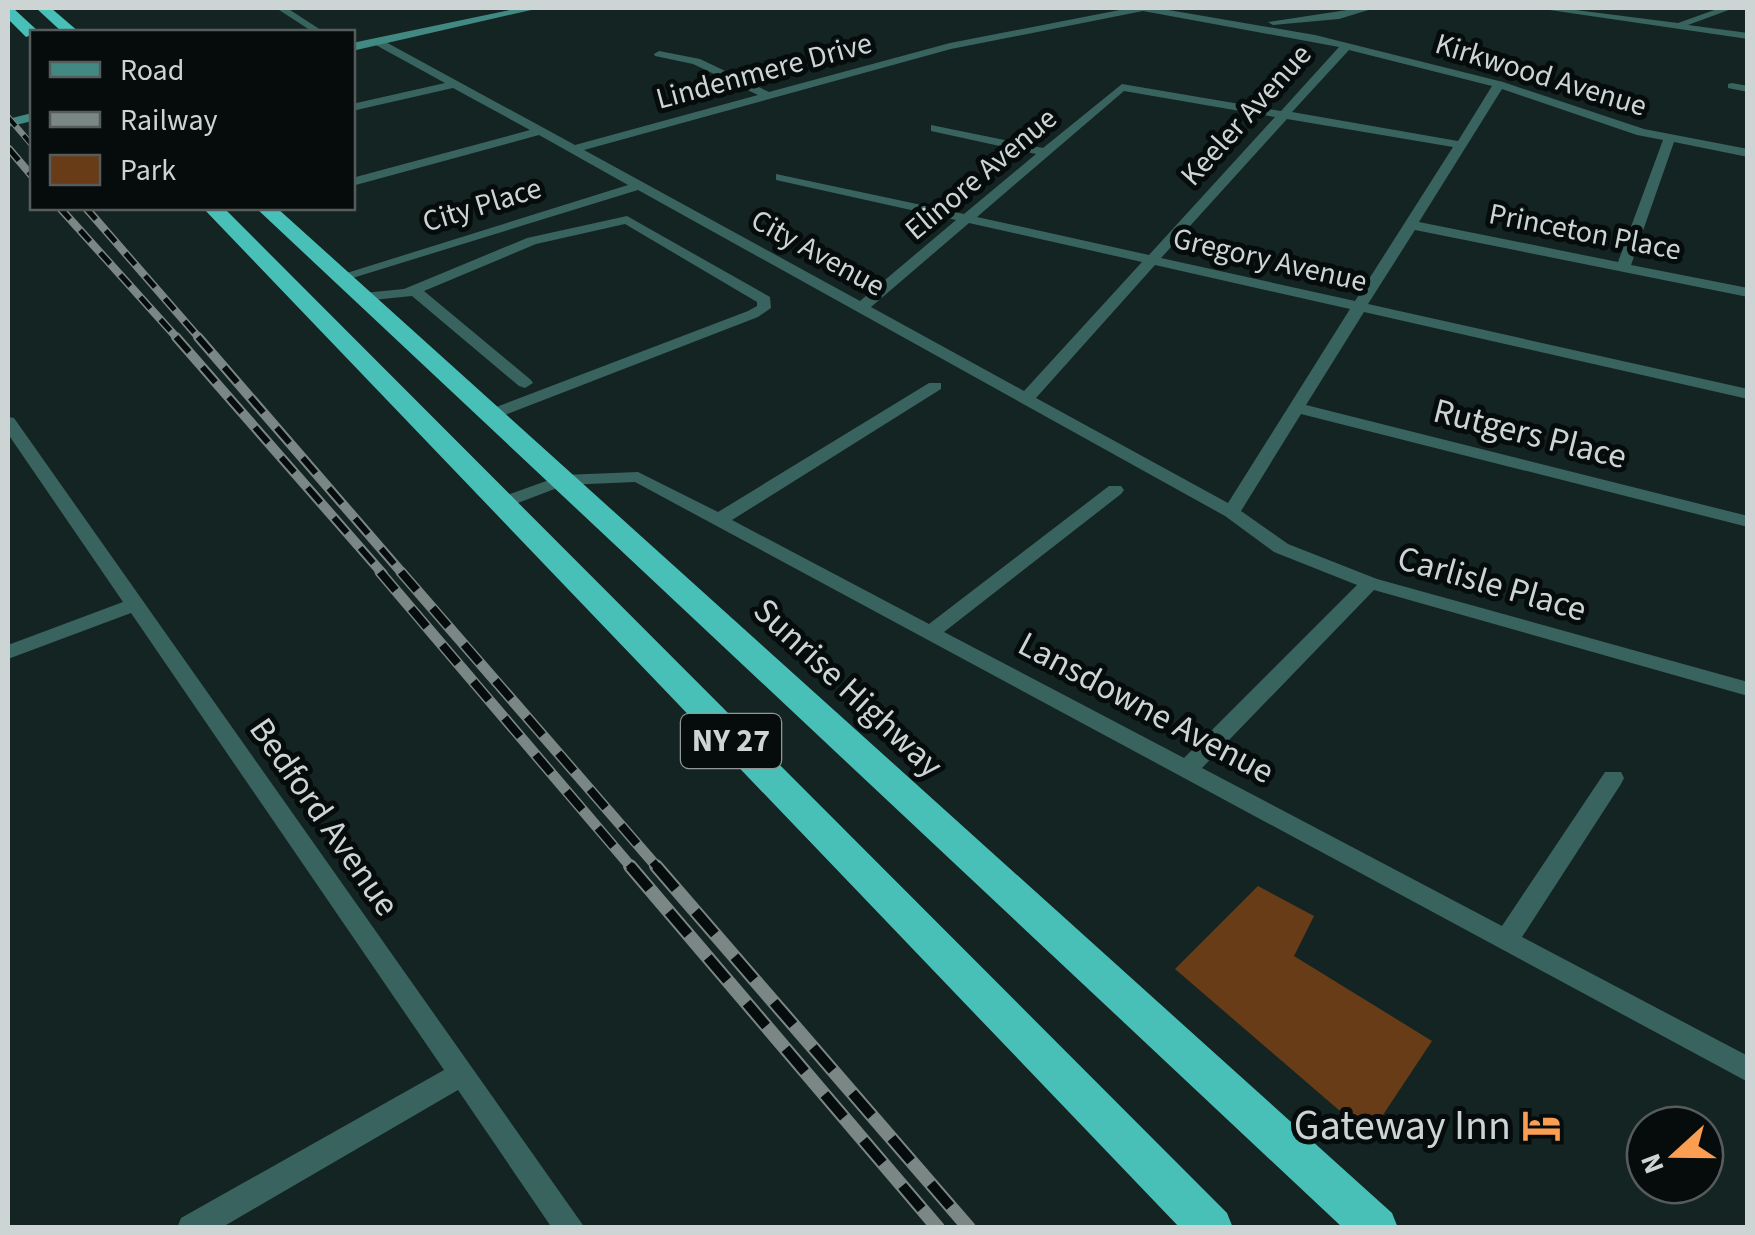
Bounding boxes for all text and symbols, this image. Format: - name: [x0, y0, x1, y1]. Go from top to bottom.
- street label: Lindenmere Drive: [651, 21, 877, 121]
- street label: Kirkwood Avenue: [1430, 22, 1652, 128]
- legend: [30, 30, 355, 210]
- street label: Keeler Avenue: [1170, 34, 1322, 196]
- text: Road: [120, 49, 184, 92]
- street label: Elinore Avenue: [896, 97, 1066, 251]
- text: Railway: [120, 99, 218, 142]
- text: Park: [120, 149, 176, 192]
- street label: City Place: [417, 167, 547, 243]
- street label: Princeton Place: [1485, 192, 1685, 272]
- street label: City Avenue: [743, 199, 893, 307]
- street label: Gregory Avenue: [1169, 217, 1371, 303]
- street label: Rutgers Place: [1428, 386, 1632, 482]
- street label: Carlisle Place: [1392, 533, 1592, 635]
- street label: Sunrise Highway: [742, 587, 954, 789]
- street label: Lansdowne Avenue: [1009, 619, 1283, 797]
- street label: Bedford Avenue: [237, 708, 411, 926]
- road number: NY 27: [681, 714, 781, 768]
- place label: Gateway Inn: [1294, 1096, 1511, 1156]
- hotel icon: Gateway Inn: [1520, 1105, 1562, 1147]
- north arrow: [1625, 1105, 1725, 1205]
- text: N: [1631, 1148, 1675, 1179]

